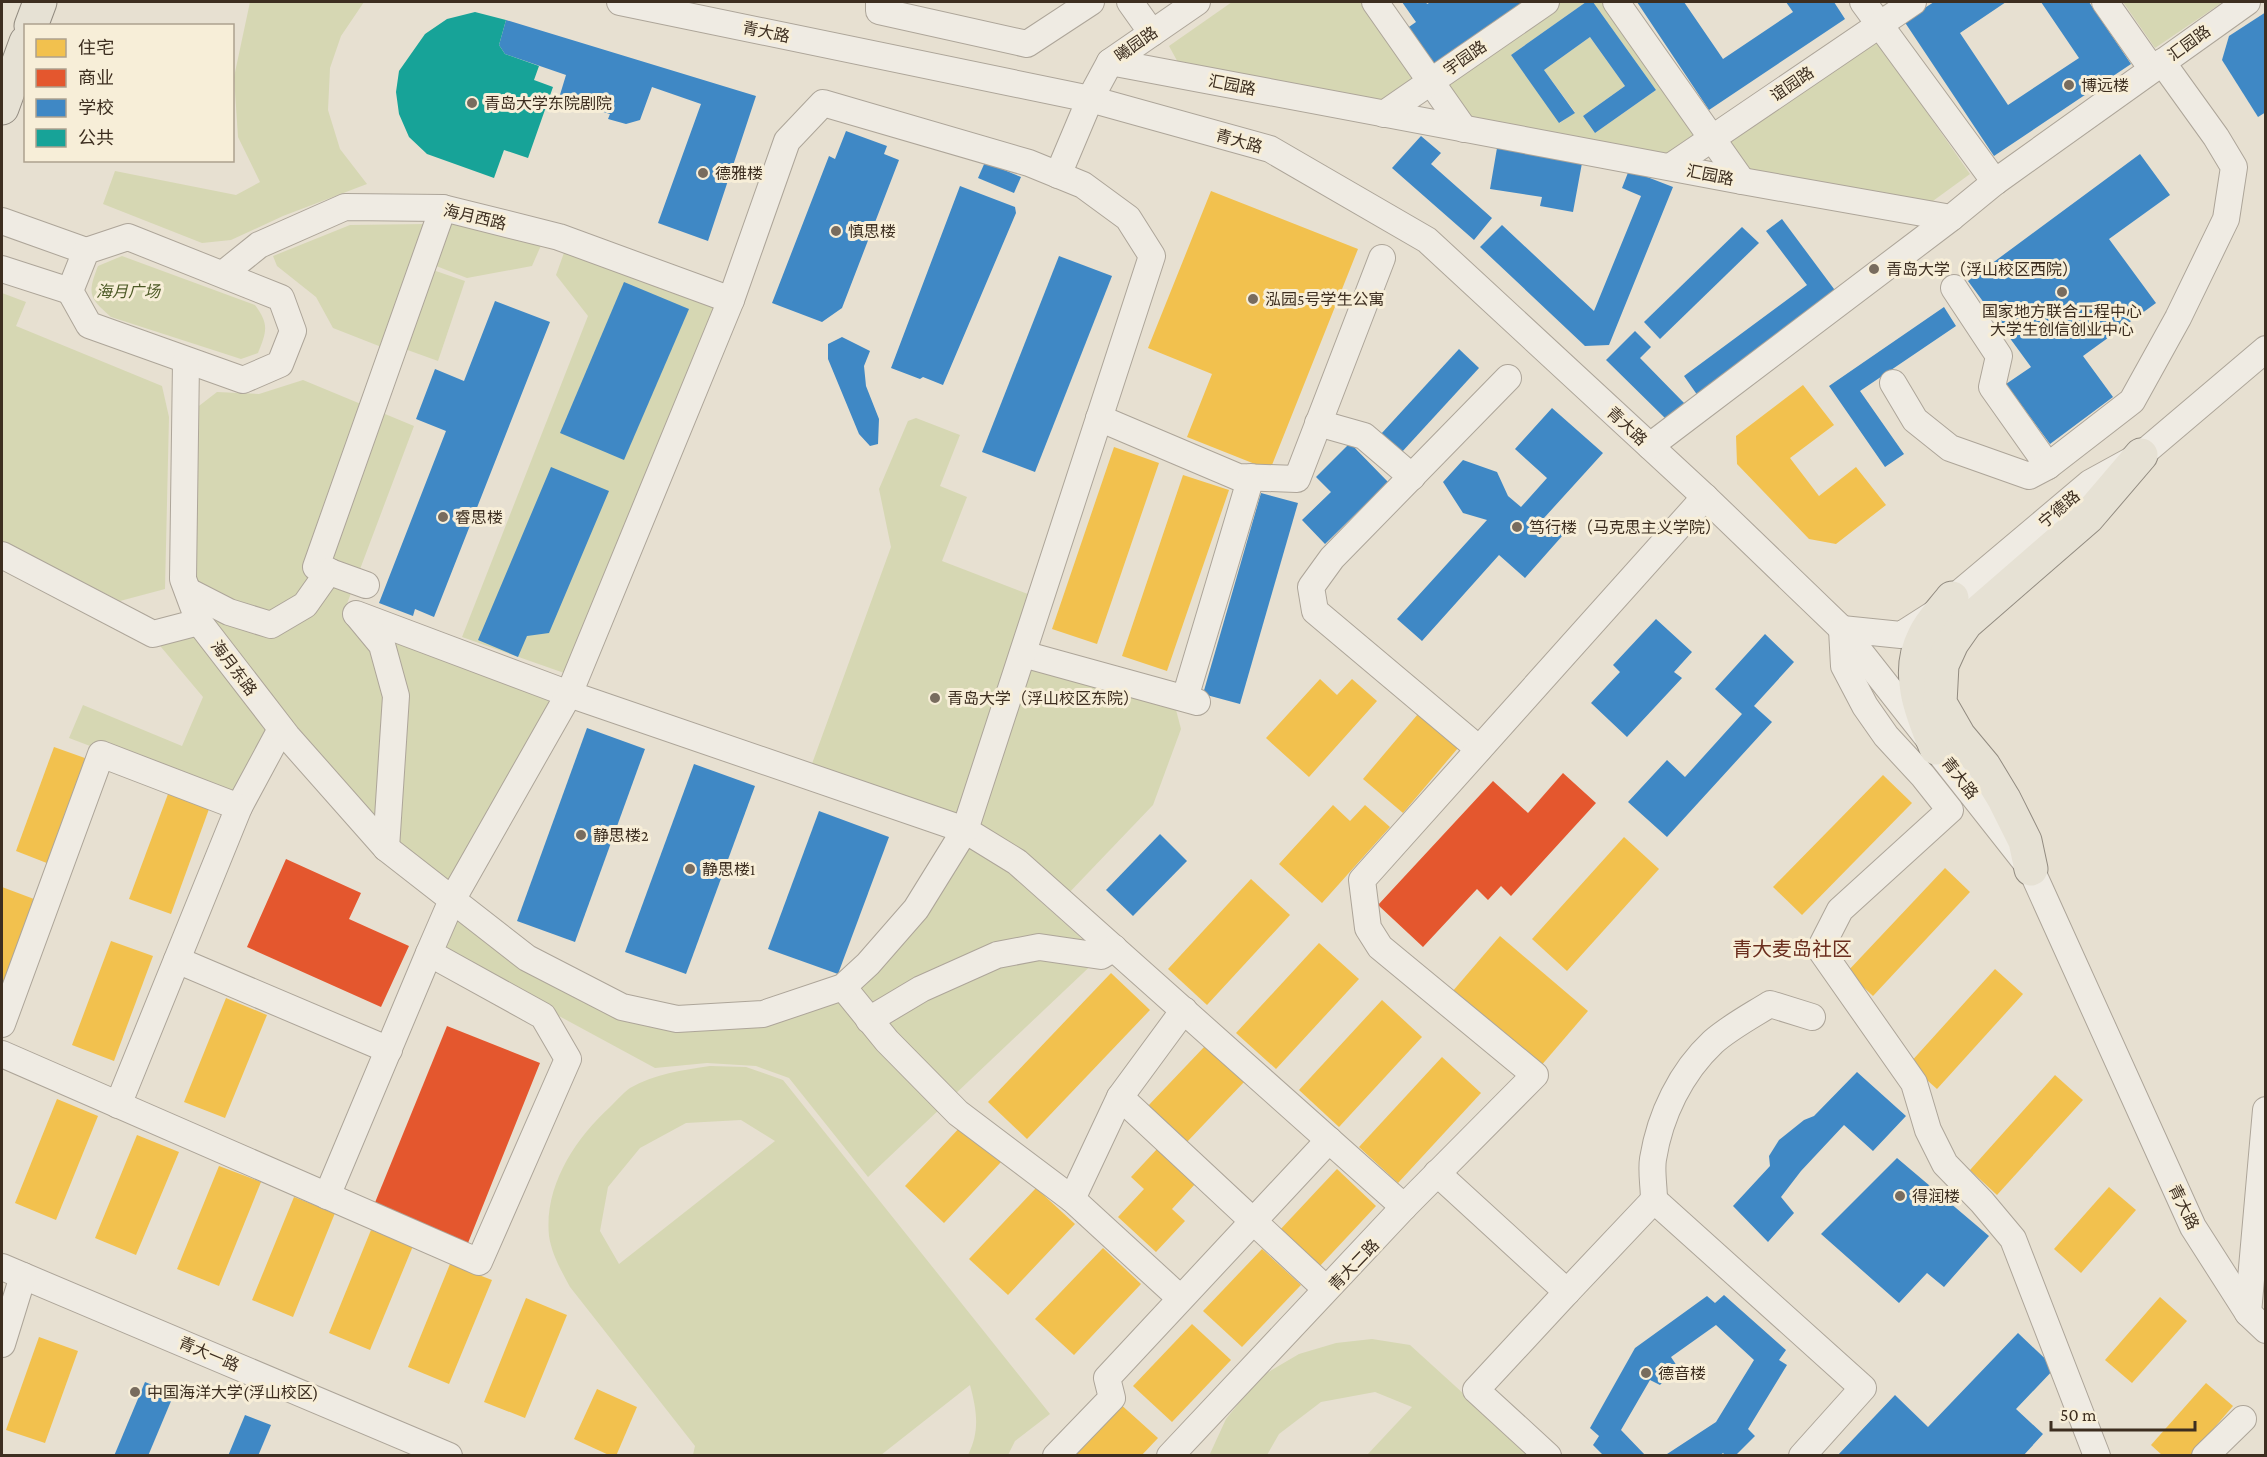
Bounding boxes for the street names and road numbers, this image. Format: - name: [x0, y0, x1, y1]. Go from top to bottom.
- street label: 青大路: [741, 19, 791, 45]
- street label: 汇园路: [2165, 22, 2213, 64]
- street label: 曦园路: [1111, 23, 1161, 65]
- street label: 宇园路: [1440, 37, 1490, 79]
- street label: 谊园路: [1767, 64, 1817, 104]
- street label: 汇园路: [1207, 72, 1257, 98]
- street label: 青大路: [1214, 126, 1264, 156]
- street label: 汇园路: [1685, 162, 1735, 188]
- street label: 海月西路: [442, 202, 508, 232]
- street label: 青大路: [1604, 403, 1650, 449]
- street label: 宁德路: [2035, 487, 2083, 531]
- street label: 海月东路: [208, 637, 260, 699]
- street label: 青大路: [1939, 754, 1981, 802]
- street label: 青大路: [2166, 1182, 2202, 1232]
- street label: 青大二路: [1326, 1236, 1382, 1294]
- street label: 青大一路: [176, 1334, 242, 1374]

